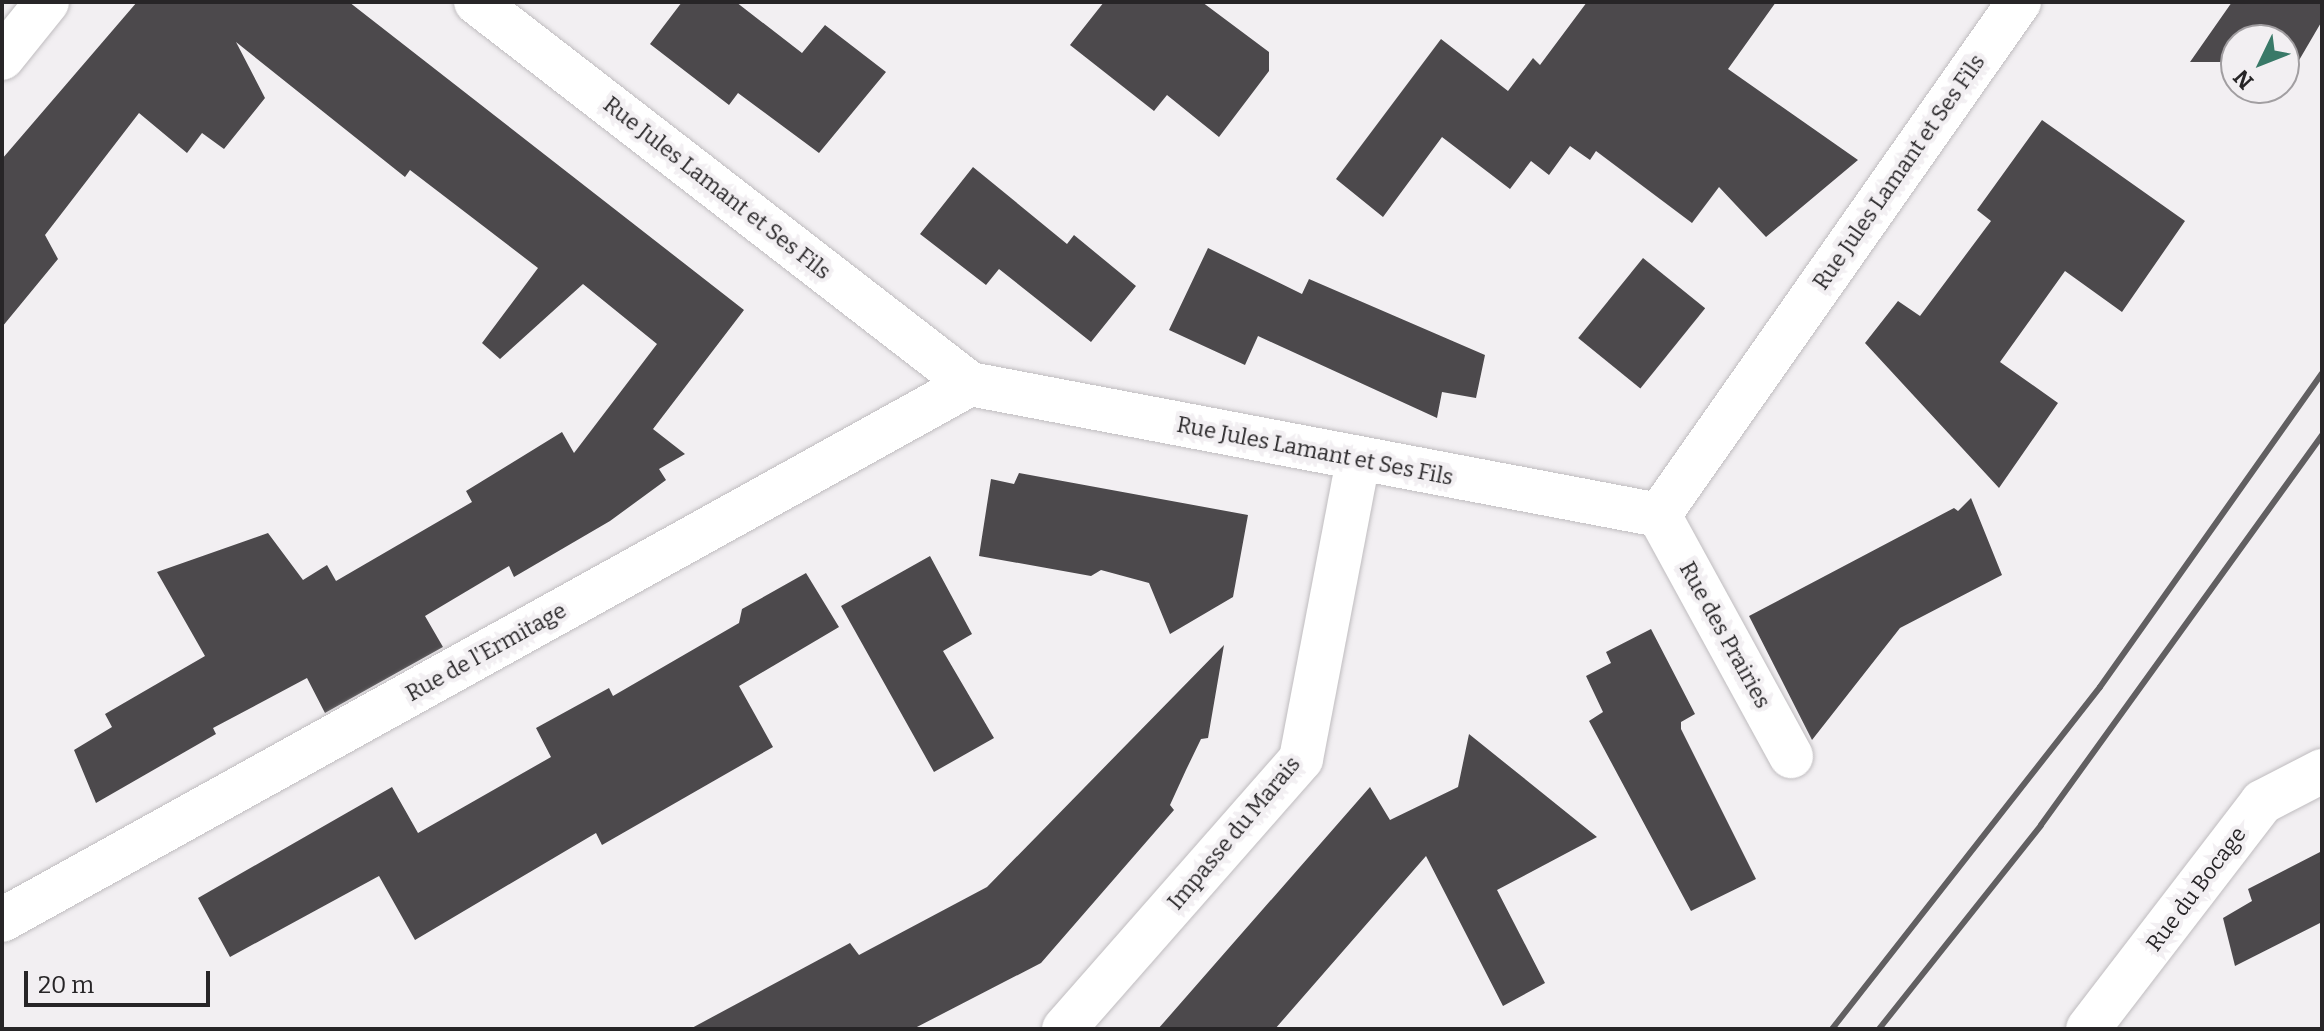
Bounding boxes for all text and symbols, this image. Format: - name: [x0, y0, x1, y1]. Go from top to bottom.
- north arrow: [2220, 24, 2300, 104]
- street label: Rue Jules Lamant et Ses Fils: [1808, 49, 1990, 295]
- text: N: [2228, 64, 2259, 95]
- street label: Rue Jules Lamant et Ses Fils: [598, 91, 836, 285]
- street label: Rue Jules Lamant et Ses Fils: [1175, 411, 1455, 491]
- street label: Rue des Prairies: [1674, 557, 1776, 713]
- street label: Rue de l'Ermitage: [401, 597, 571, 707]
- street label: Impasse du Marais: [1162, 751, 1306, 915]
- street label: Rue du Bocage: [2141, 822, 2251, 956]
- scale bar: [28, 955, 214, 1005]
- text: 20 m: [38, 971, 94, 999]

